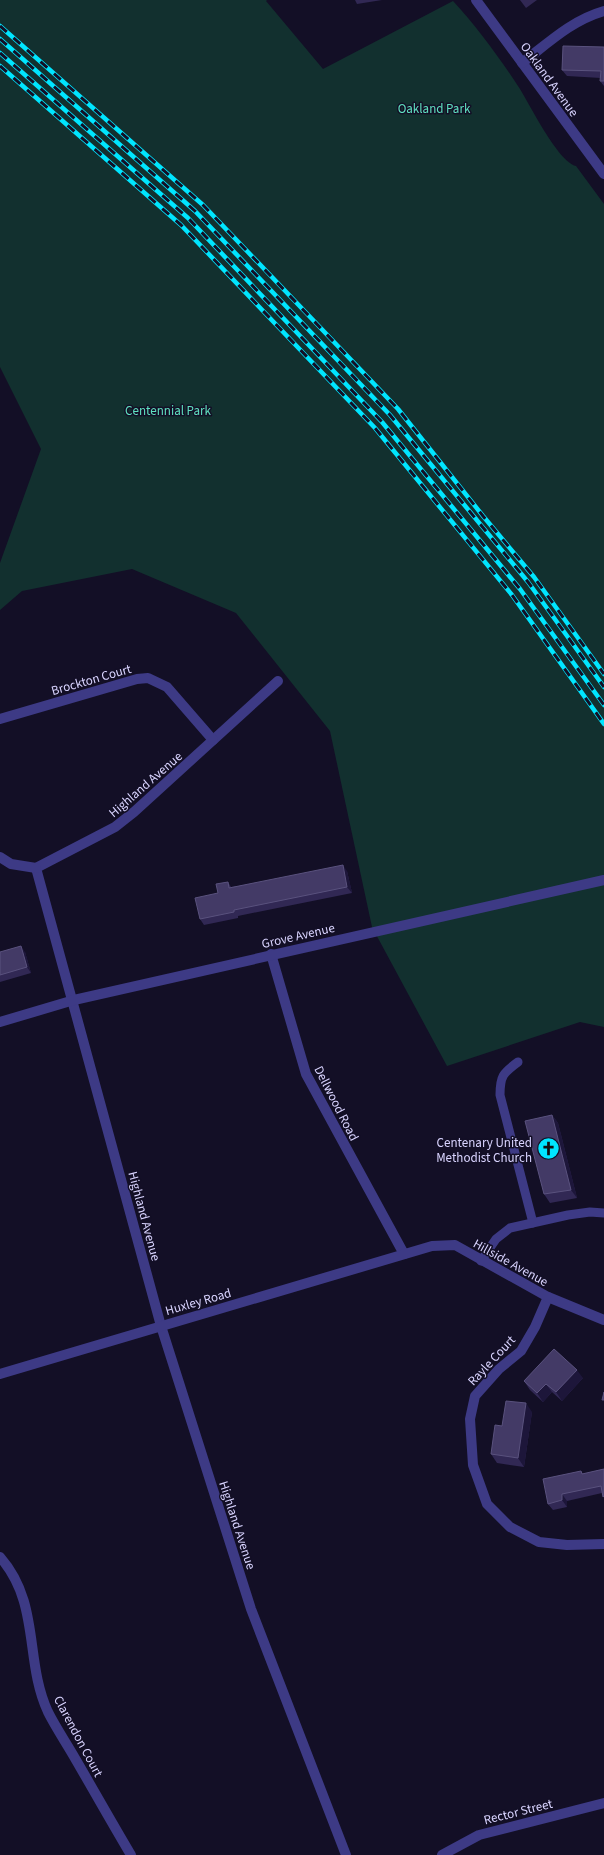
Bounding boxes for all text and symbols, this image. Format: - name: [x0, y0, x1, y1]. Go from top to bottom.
- street label: Oakland Avenue: [516, 39, 582, 121]
- park label: Oakland Park: [398, 100, 471, 118]
- park label: Centennial Park: [125, 402, 211, 420]
- street label: Brockton Court: [49, 660, 134, 700]
- street label: Highland Avenue: [105, 748, 186, 822]
- street label: Grove Avenue: [260, 919, 337, 953]
- street label: Dellwood Road: [309, 1063, 363, 1144]
- place label: Centenary United Methodist Church: [436, 1134, 532, 1167]
- church icon: Centenary United Methodist Church: [535, 1136, 561, 1162]
- street label: Highland Avenue: [123, 1169, 165, 1263]
- street label: Hillside Avenue: [470, 1235, 551, 1291]
- street label: Huxley Road: [163, 1284, 233, 1320]
- street label: Rayle Court: [464, 1331, 520, 1390]
- street label: Highland Avenue: [214, 1479, 260, 1572]
- street label: Clarendon Court: [49, 1693, 107, 1781]
- street label: Rector Street: [482, 1795, 555, 1829]

